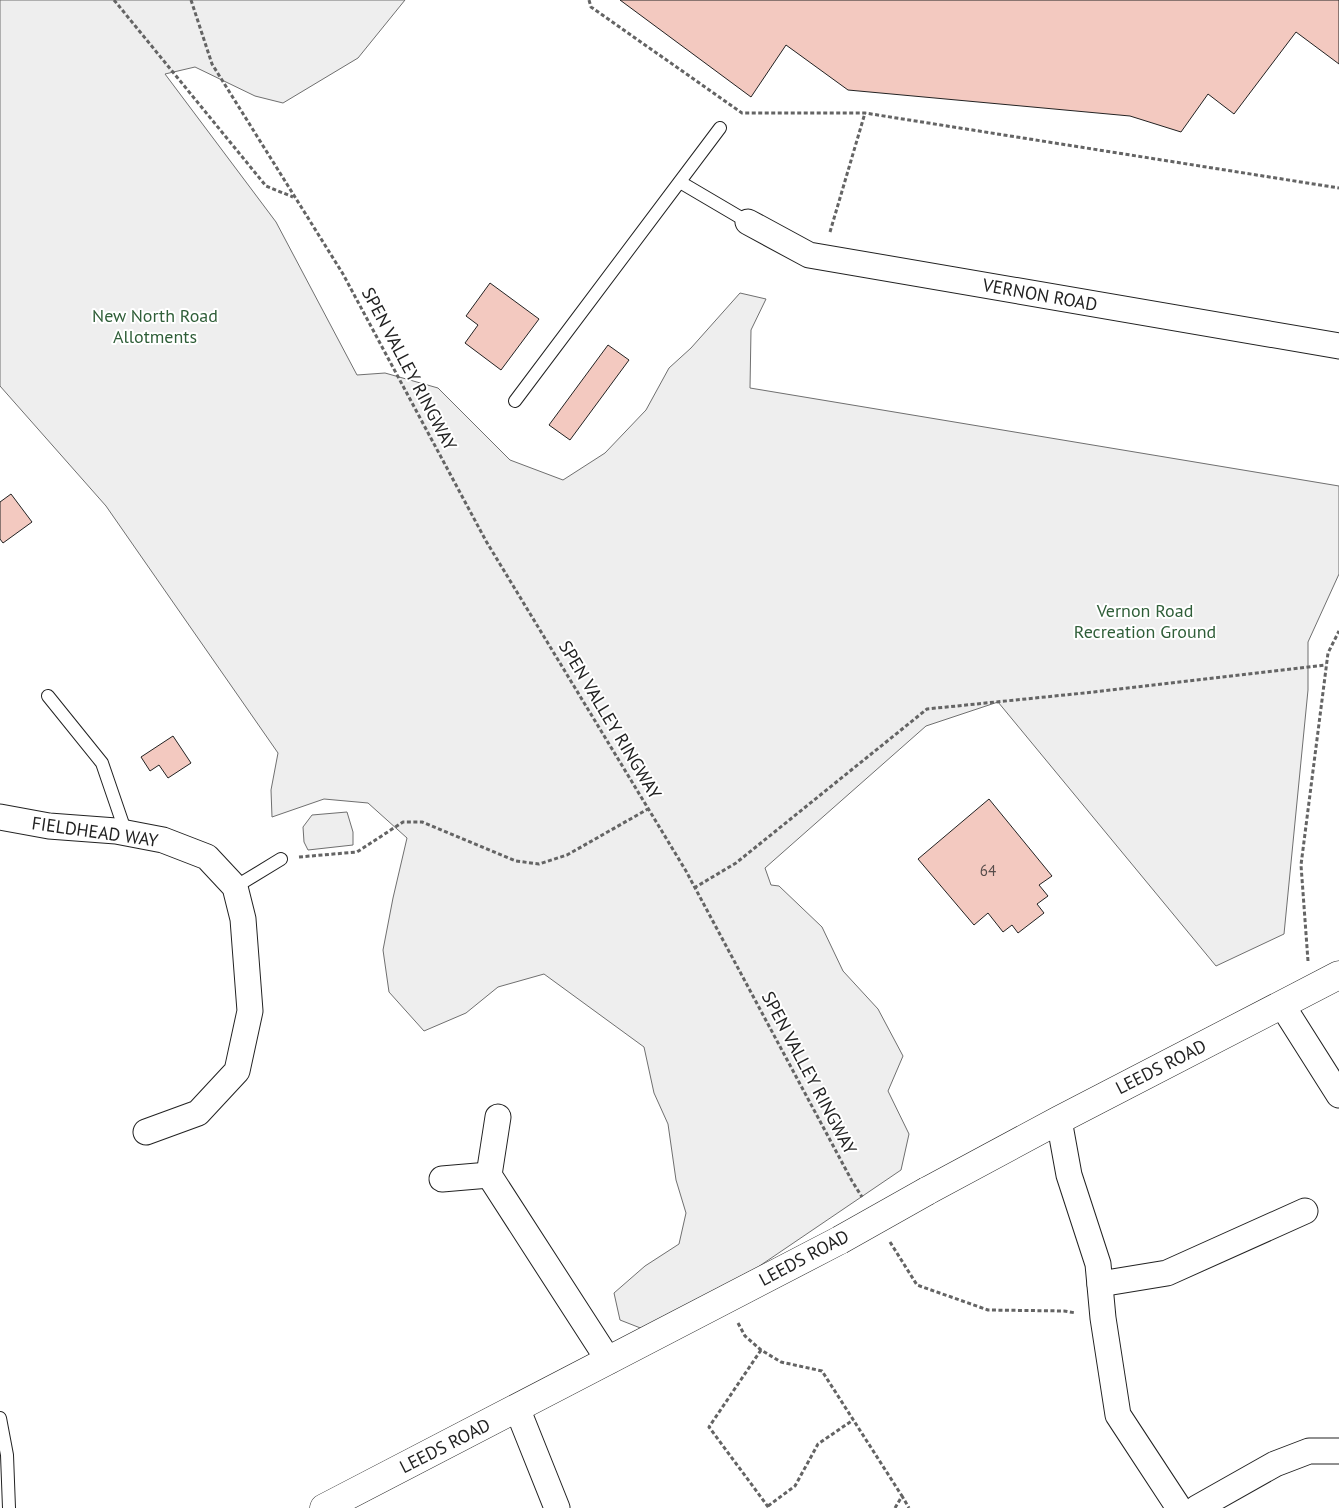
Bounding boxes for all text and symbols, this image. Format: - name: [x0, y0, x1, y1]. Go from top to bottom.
- street label: VERNON ROAD: [980, 273, 1099, 316]
- street label: SPEN VALLEY RINGWAY: [357, 283, 462, 454]
- park label: New North Road Allotments: [92, 304, 218, 348]
- park label: Vernon Road Recreation Ground: [1074, 599, 1216, 643]
- street label: SPEN VALLEY RINGWAY: [554, 636, 667, 803]
- street label: FIELDHEAD WAY: [30, 811, 160, 852]
- house number: 64: [980, 861, 996, 880]
- street label: SPEN VALLEY RINGWAY: [757, 987, 862, 1158]
- street label: LEEDS ROAD: [1112, 1034, 1210, 1099]
- street label: LEEDS ROAD: [755, 1224, 853, 1291]
- street label: LEEDS ROAD: [396, 1413, 494, 1478]

